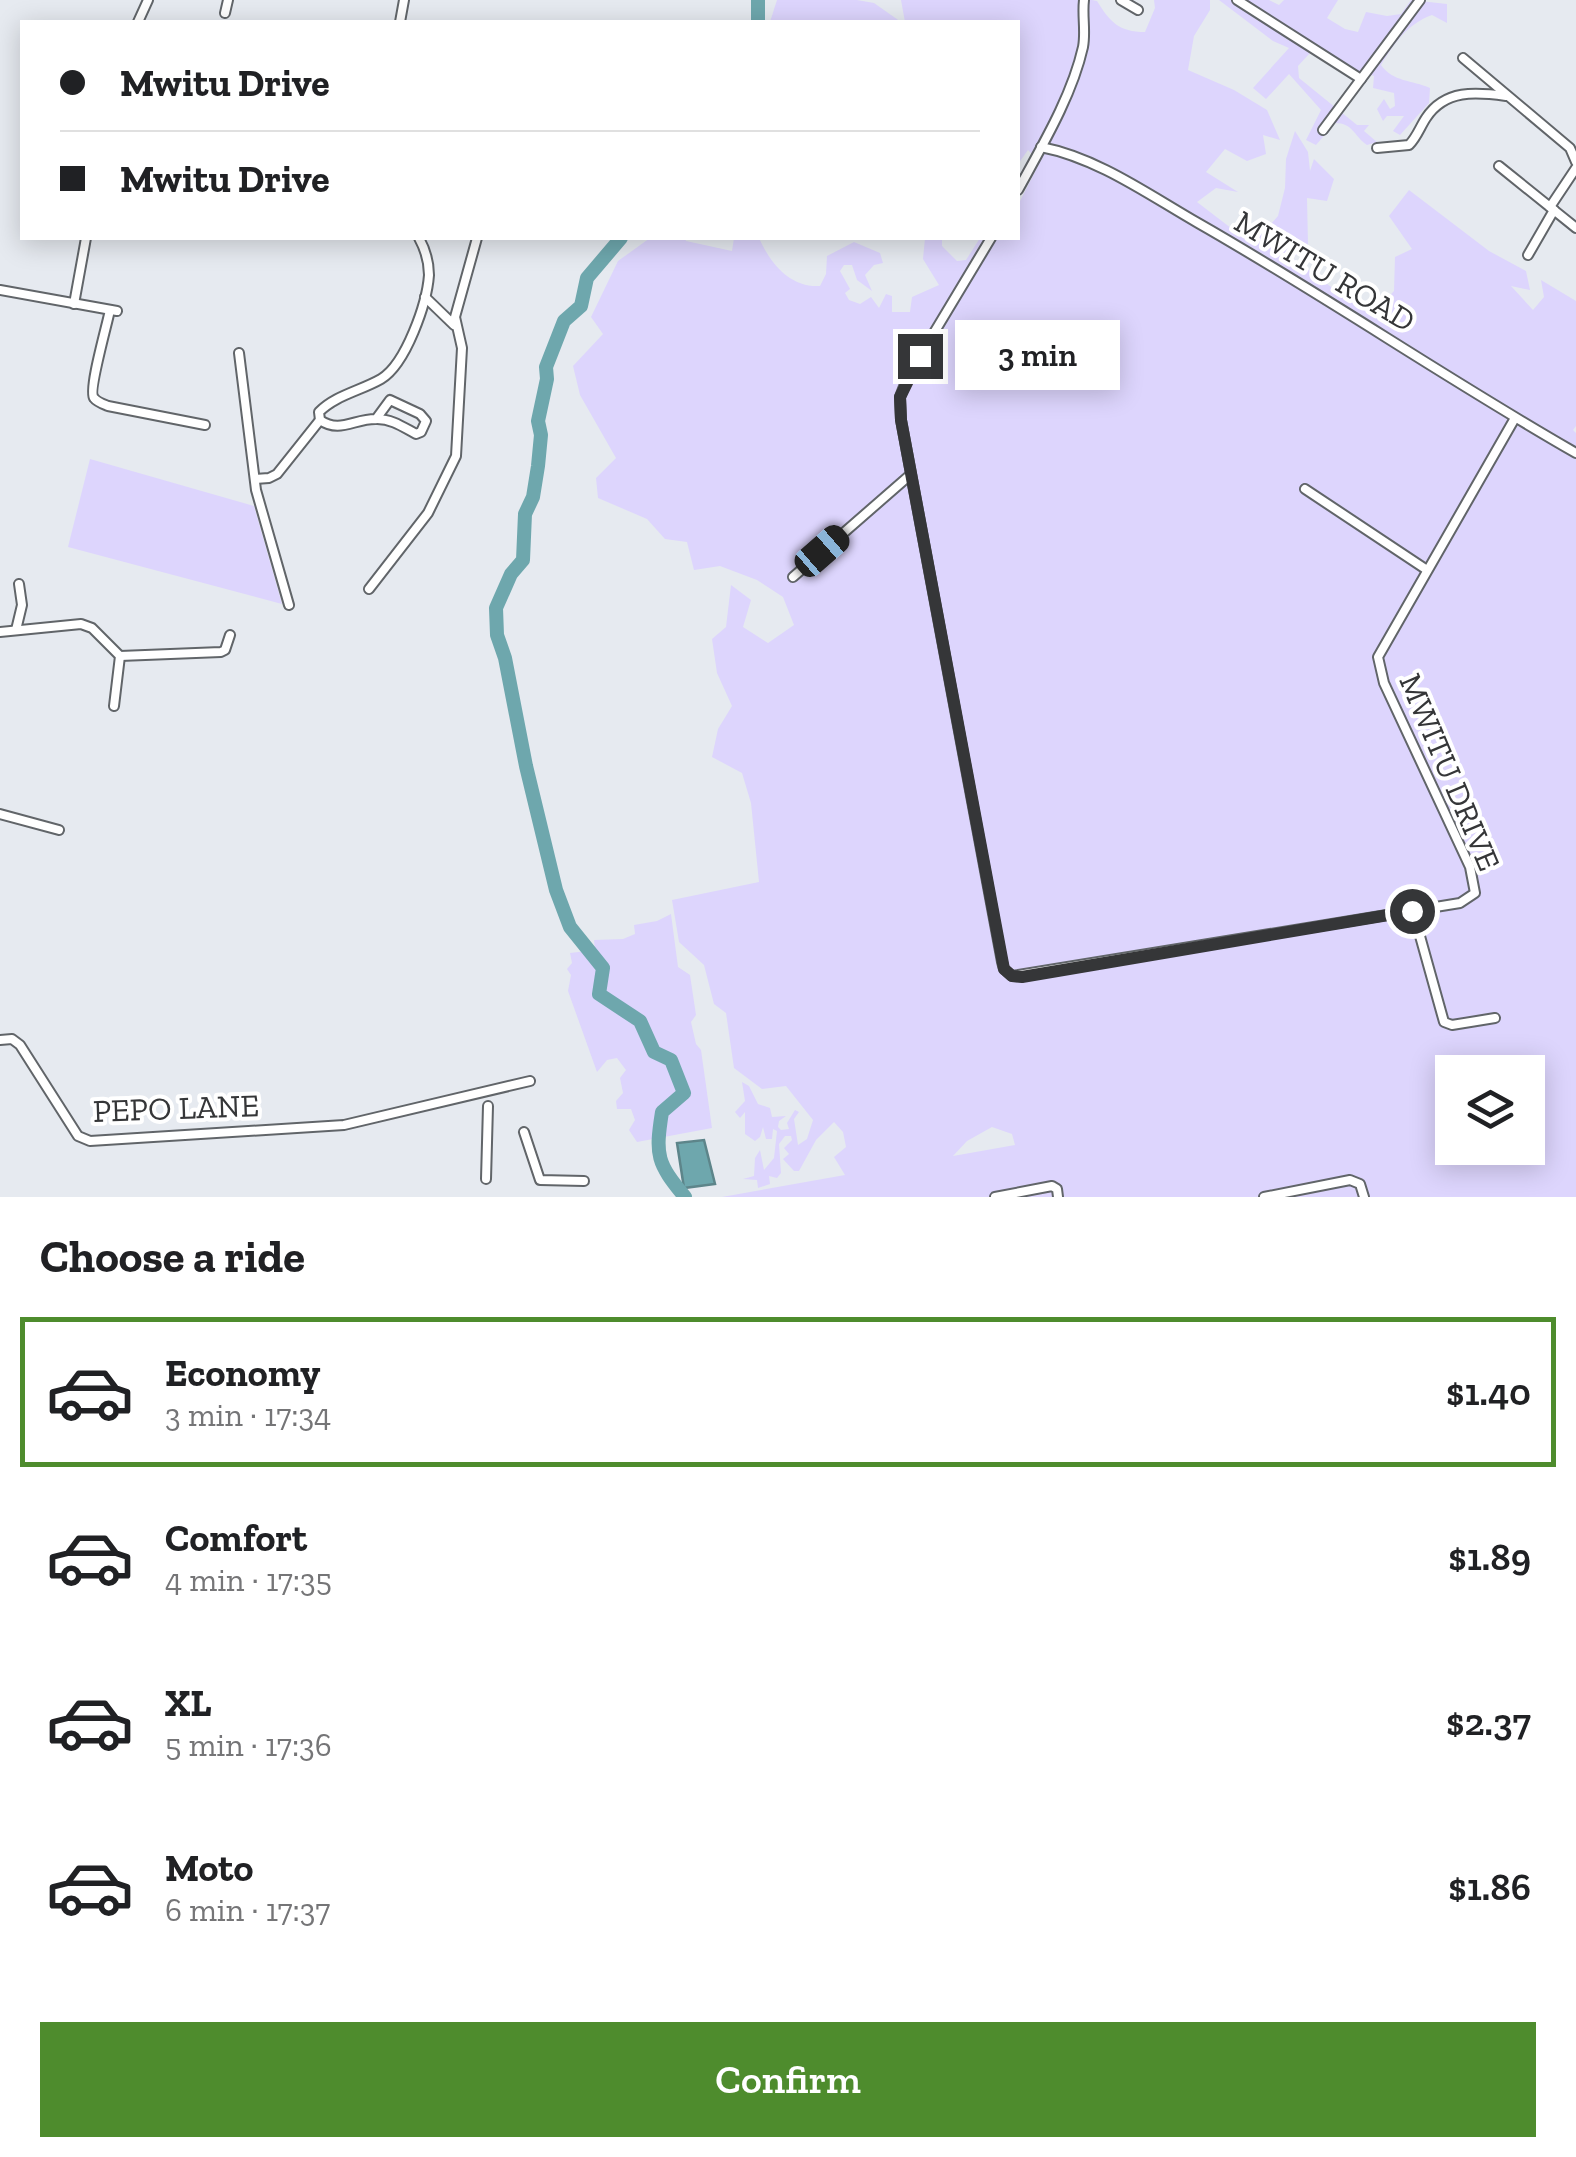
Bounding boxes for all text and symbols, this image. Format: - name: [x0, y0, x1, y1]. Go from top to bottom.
- text: Mwitu Drive: [120, 60, 330, 106]
- text: Mwitu Drive: [120, 156, 330, 202]
- street label: MWITU ROAD: [1228, 202, 1422, 340]
- callout: 3 min: [955, 321, 1120, 391]
- route end: [898, 334, 943, 379]
- text: 3 min: [998, 336, 1077, 374]
- car: [790, 520, 854, 582]
- street label: MWITU DRIVE: [1391, 668, 1509, 876]
- route start: [1390, 889, 1435, 934]
- map controls: [1435, 1055, 1545, 1165]
- button: layers: [1435, 1055, 1545, 1165]
- street label: PEPO LANE: [92, 1086, 260, 1130]
- text: Choose a ride: [40, 1230, 305, 1284]
- icon: car: [45, 1347, 135, 1437]
- text: Economy: [165, 1350, 320, 1396]
- text: $1.40: [1446, 1369, 1531, 1415]
- text: 3 min · 17:34: [165, 1396, 331, 1434]
- icon: car: [45, 1512, 135, 1602]
- text: Comfort: [165, 1515, 307, 1561]
- text: $1.89: [1448, 1534, 1531, 1580]
- text: 4 min · 17:35: [165, 1561, 332, 1599]
- icon: car: [45, 1677, 135, 1767]
- text: XL: [165, 1680, 212, 1726]
- text: $2.37: [1446, 1699, 1531, 1745]
- text: 5 min · 17:36: [165, 1726, 332, 1764]
- icon: car: [45, 1842, 135, 1932]
- text: Moto: [165, 1845, 253, 1891]
- text: $1.86: [1448, 1864, 1531, 1910]
- text: 6 min · 17:37: [165, 1891, 330, 1929]
- button: Confirm: [40, 2022, 1536, 2137]

